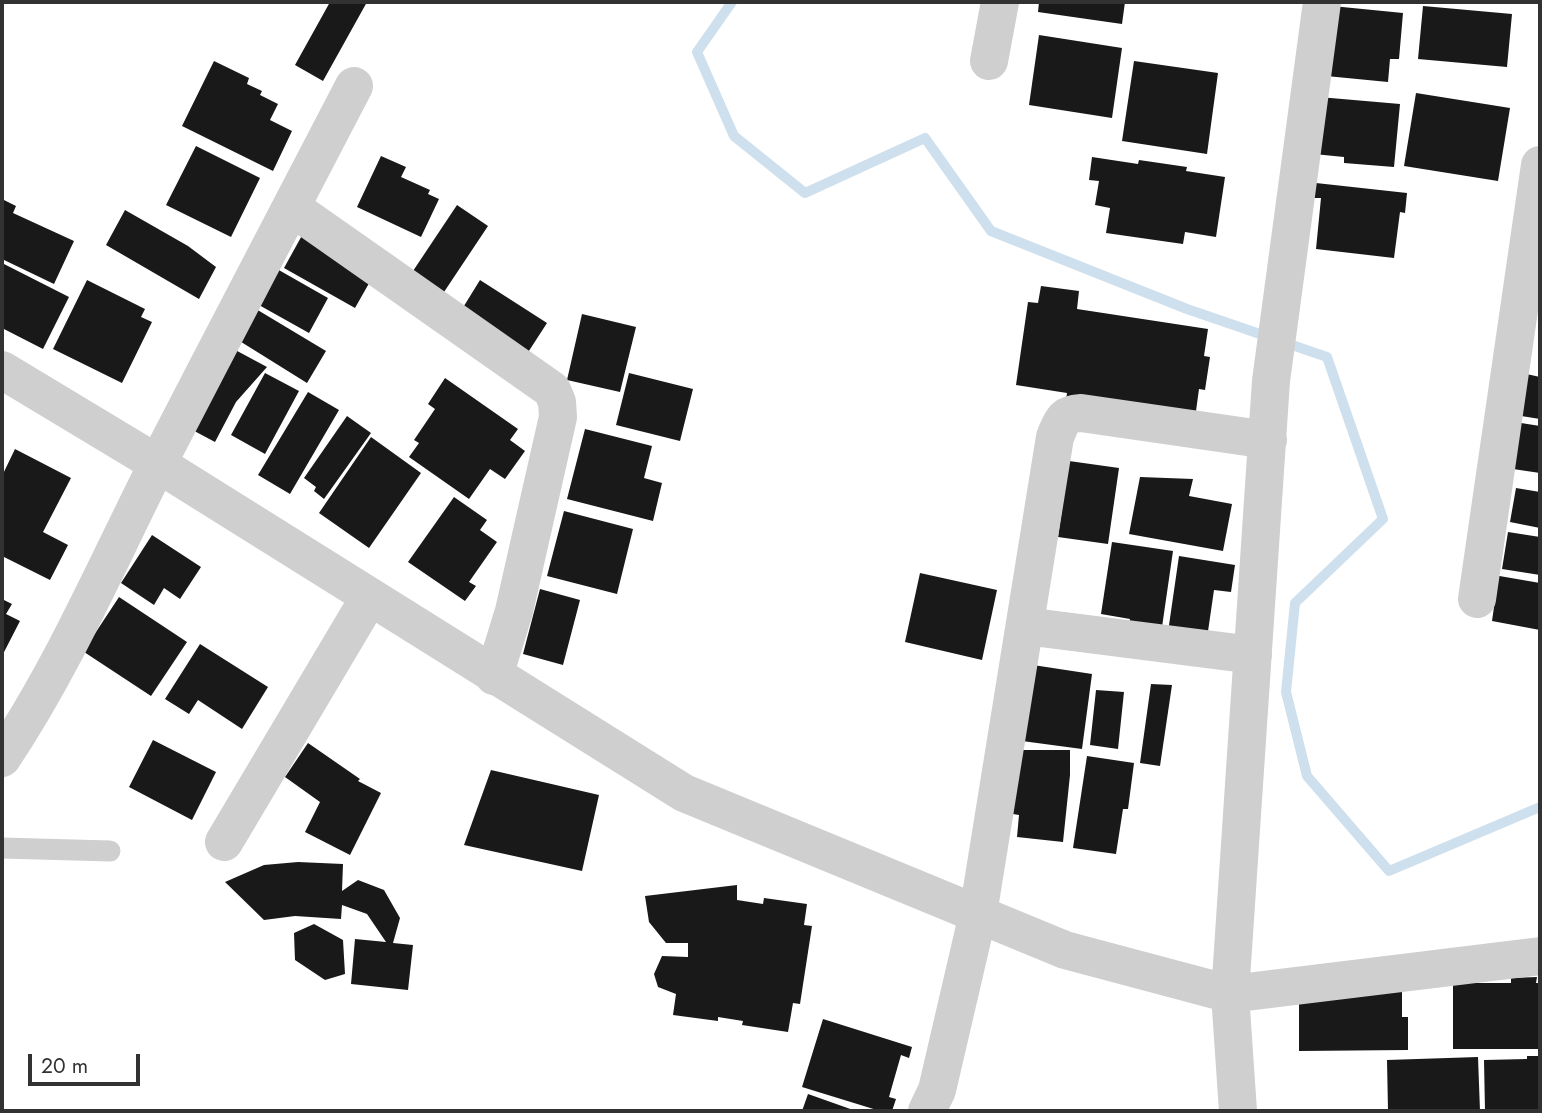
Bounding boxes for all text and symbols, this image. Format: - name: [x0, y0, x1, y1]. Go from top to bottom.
- scale bar: [32, 1040, 144, 1084]
- text: 20 m: [41, 1051, 88, 1081]

